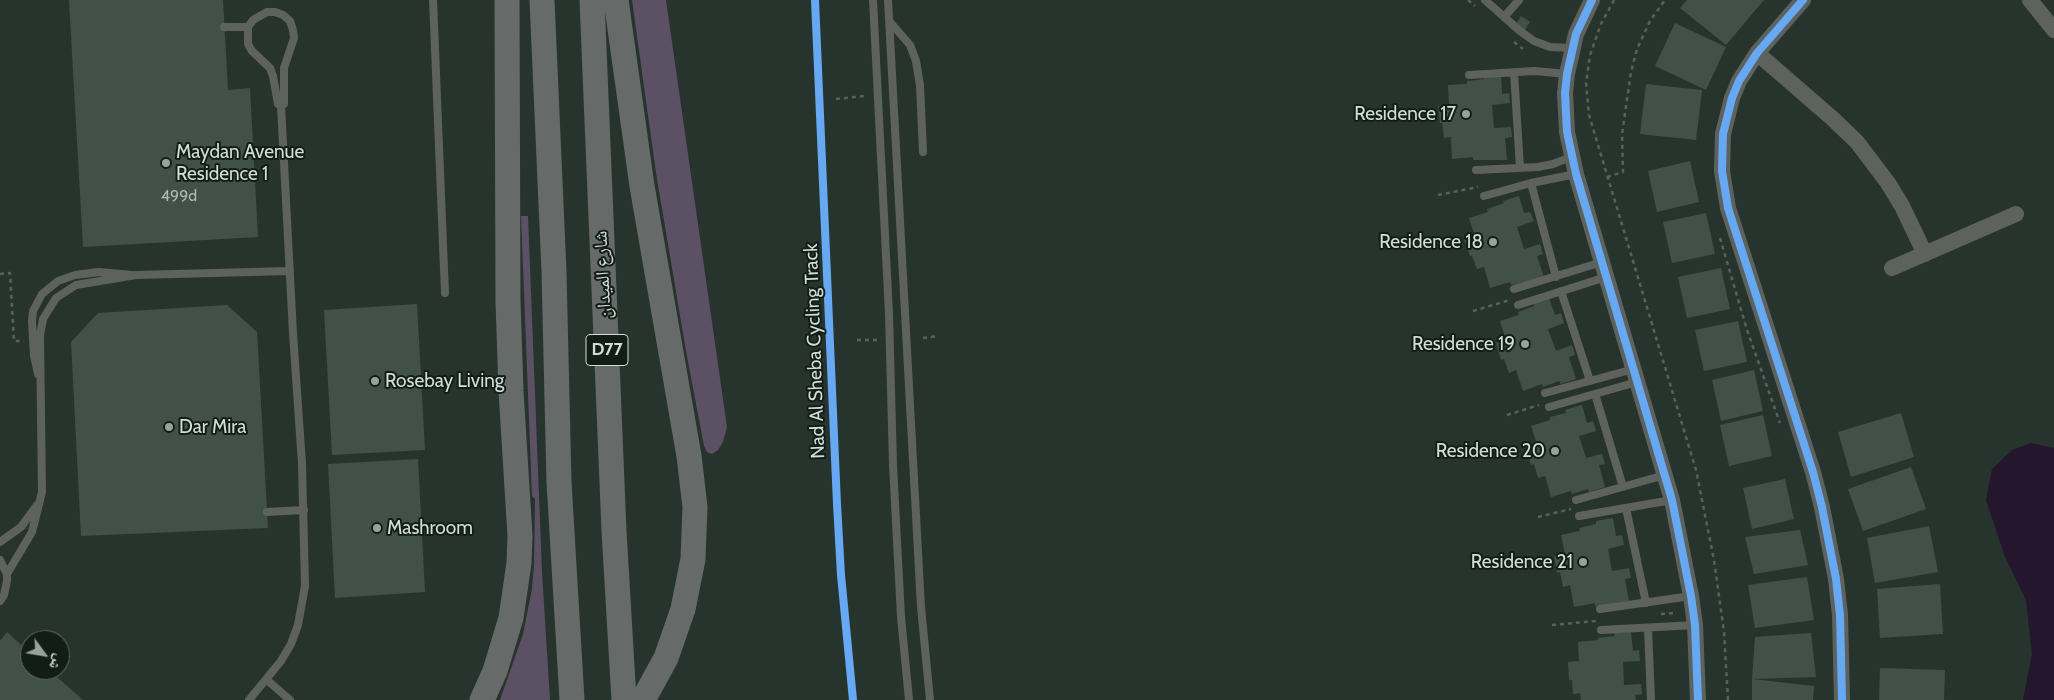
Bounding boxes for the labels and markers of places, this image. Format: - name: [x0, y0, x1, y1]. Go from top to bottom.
- place label: Residence 17: [1354, 103, 1456, 125]
- marker: Residence 17: [1460, 108, 1472, 120]
- place label: Maydan Avenue Residence 1: [176, 141, 304, 185]
- marker: Maydan Avenue Residence 1: [160, 157, 172, 169]
- place label: Residence 18: [1379, 231, 1483, 253]
- marker: Residence 18: [1487, 236, 1499, 248]
- place label: Residence 19: [1412, 333, 1515, 355]
- marker: Residence 19: [1519, 338, 1531, 350]
- place label: Rosebay Living: [385, 370, 504, 392]
- marker: Rosebay Living: [369, 375, 381, 387]
- place label: Dar Mira: [179, 416, 246, 438]
- marker: Dar Mira: [163, 421, 175, 433]
- place label: Residence 20: [1436, 440, 1545, 462]
- marker: Residence 20: [1549, 445, 1561, 457]
- place label: Mashroom: [387, 517, 473, 539]
- marker: Mashroom: [371, 522, 383, 534]
- place label: Residence 21: [1471, 551, 1573, 573]
- marker: Residence 21: [1577, 556, 1589, 568]

